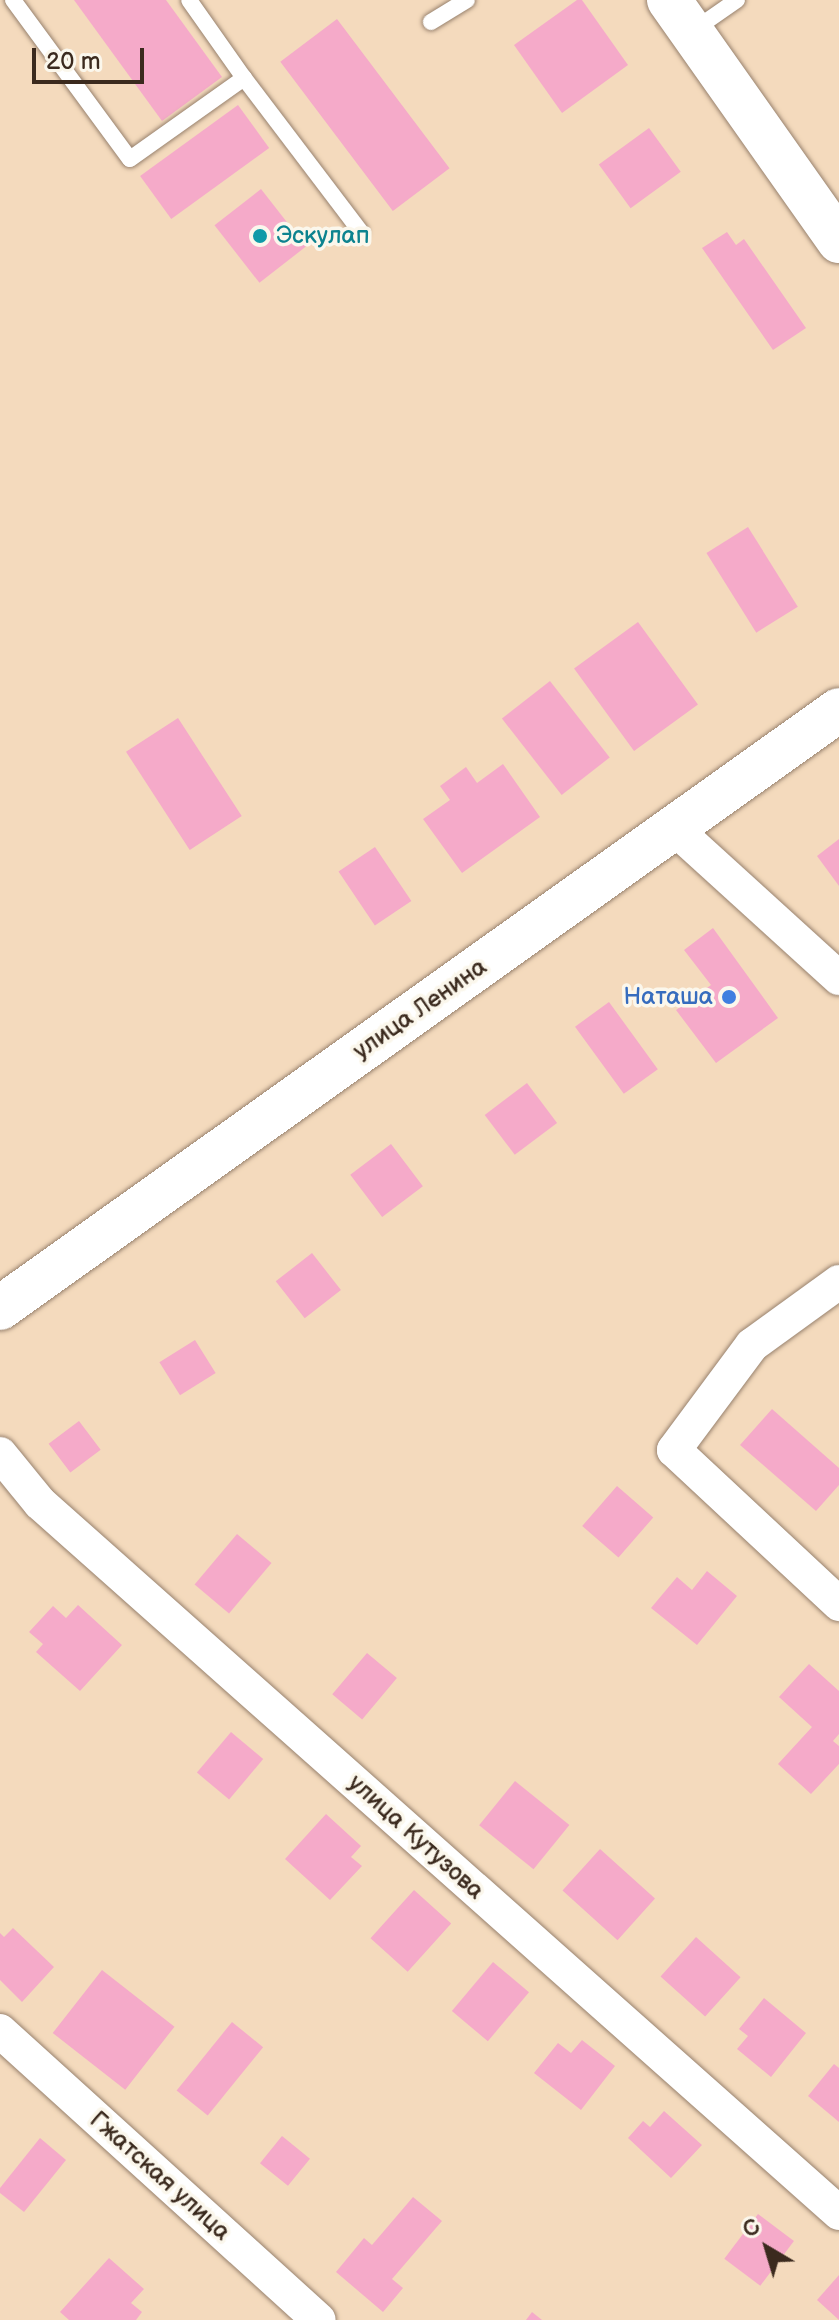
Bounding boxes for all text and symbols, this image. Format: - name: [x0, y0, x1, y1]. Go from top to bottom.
- scale bar: [36, 32, 148, 82]
- text: 20 m: [46, 47, 101, 76]
- place label: Эскулап: [276, 222, 370, 250]
- marker: Эскулап: [251, 227, 269, 245]
- street label: улица Ленина: [348, 952, 492, 1066]
- place label: Наташа: [623, 983, 713, 1011]
- marker: Наташа: [720, 988, 738, 1006]
- street label: улица Кутузова: [342, 1769, 490, 1905]
- street label: Гжатская улица: [84, 2105, 236, 2247]
- north arrow: [727, 2208, 807, 2288]
- text: С: [738, 2213, 766, 2244]

